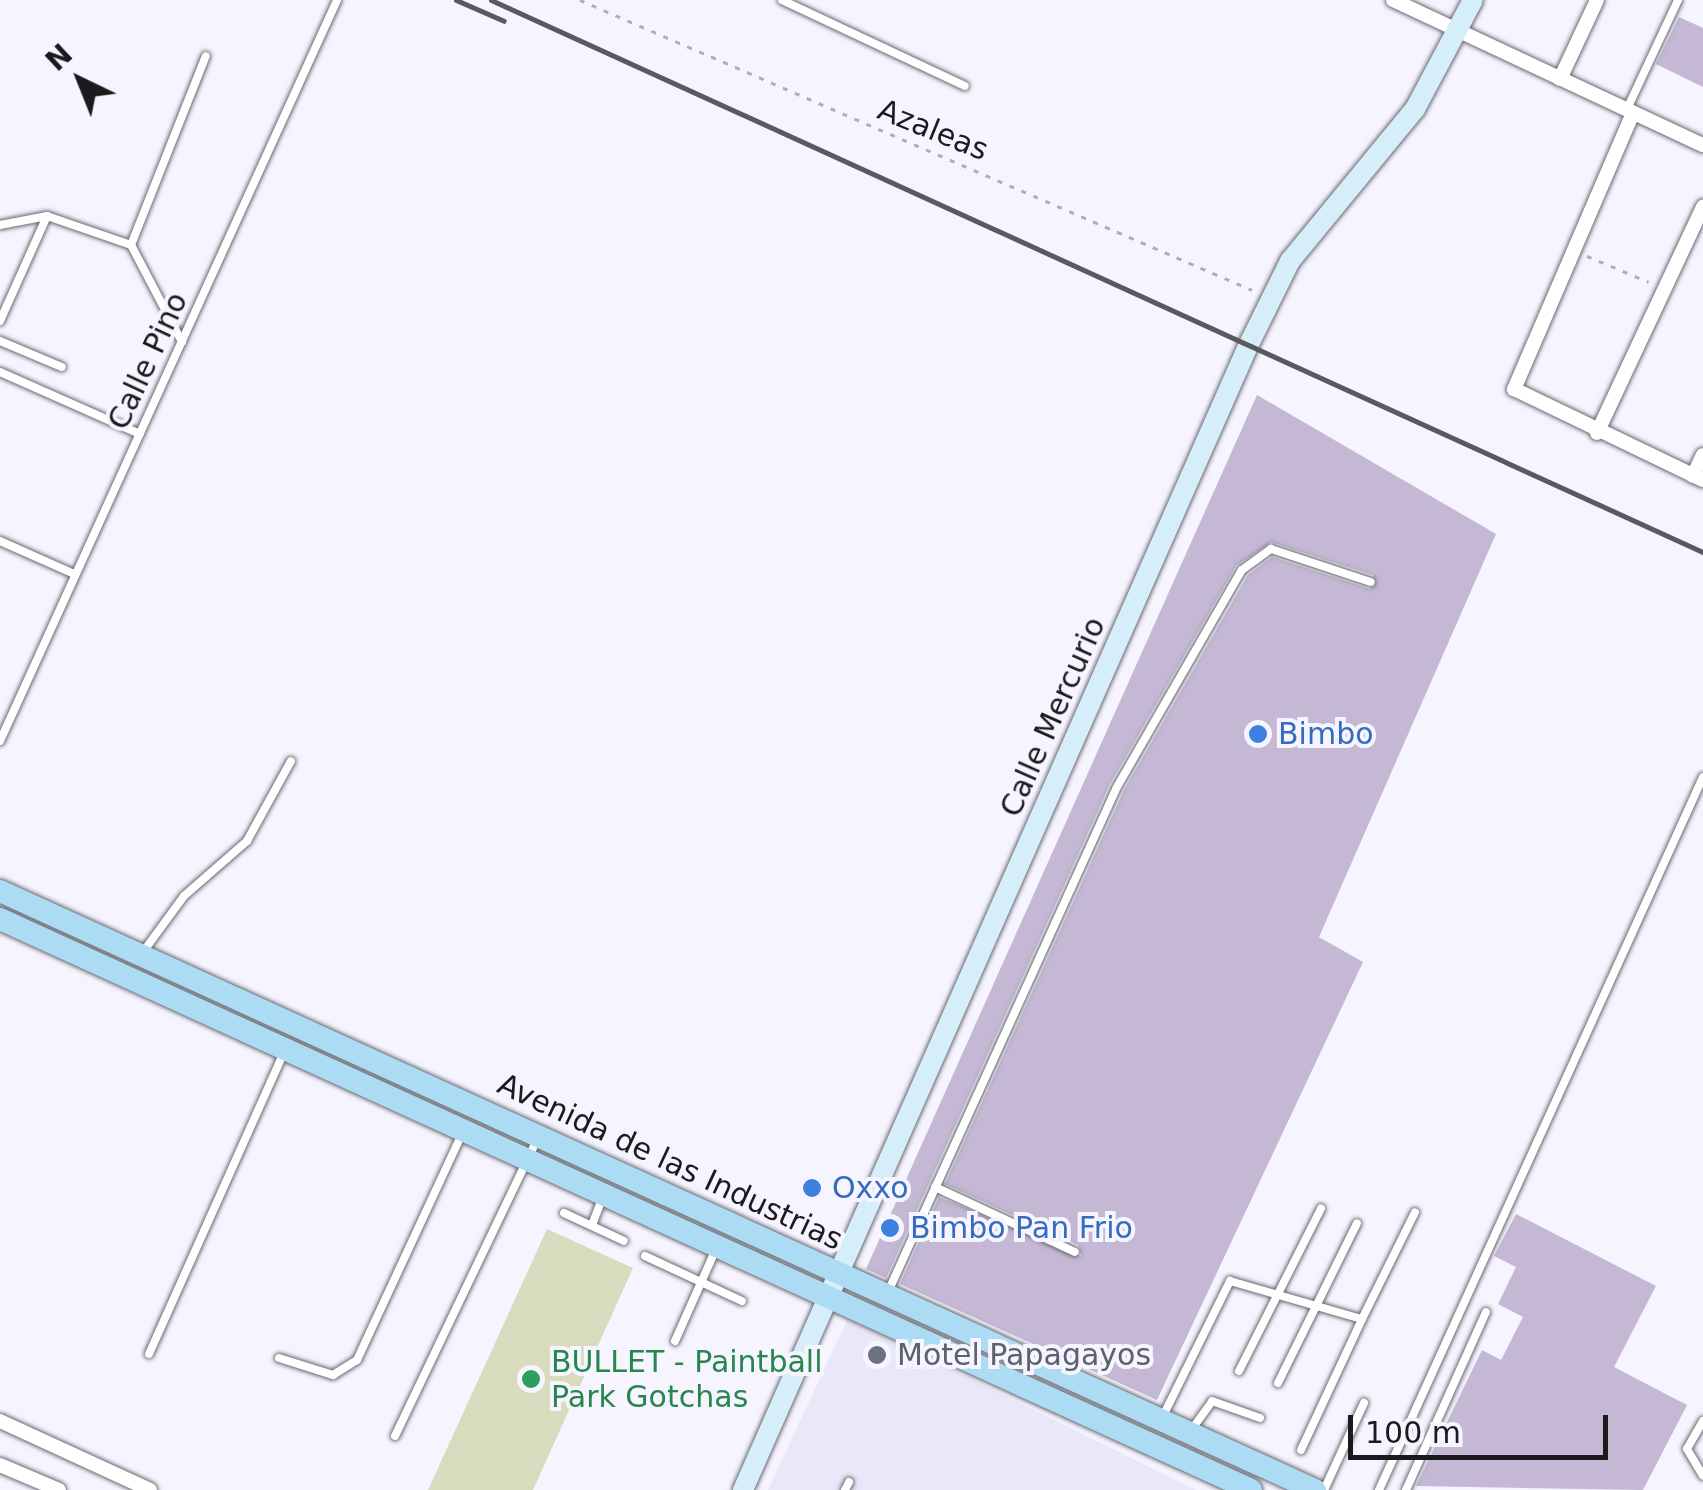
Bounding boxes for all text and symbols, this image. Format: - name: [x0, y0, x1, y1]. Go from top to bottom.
- north arrow: [30, 30, 130, 130]
- text: N: [39, 38, 79, 78]
- street label: Azaleas: [873, 92, 993, 168]
- street label: Calle Pino: [101, 287, 195, 435]
- street label: Calle Mercurio: [993, 612, 1113, 822]
- place label: Bimbo: [1278, 716, 1374, 752]
- marker: Bimbo: [1247, 723, 1269, 745]
- street label: Avenida de las Industrias: [492, 1066, 848, 1258]
- place label: Oxxo: [832, 1170, 909, 1206]
- marker: Oxxo: [801, 1177, 823, 1199]
- place label: Bimbo Pan Frio: [910, 1210, 1133, 1246]
- marker: Bimbo Pan Frio: [879, 1217, 901, 1239]
- place label: Motel Papagayos: [897, 1337, 1151, 1373]
- place label: BULLET - Paintball Park Gotchas: [551, 1344, 822, 1414]
- marker: Motel Papagayos: [866, 1344, 888, 1366]
- marker: BULLET - Paintball Park Gotchas: [520, 1368, 542, 1390]
- scale bar: [1353, 1395, 1613, 1457]
- text: 100 m: [1365, 1415, 1461, 1450]

